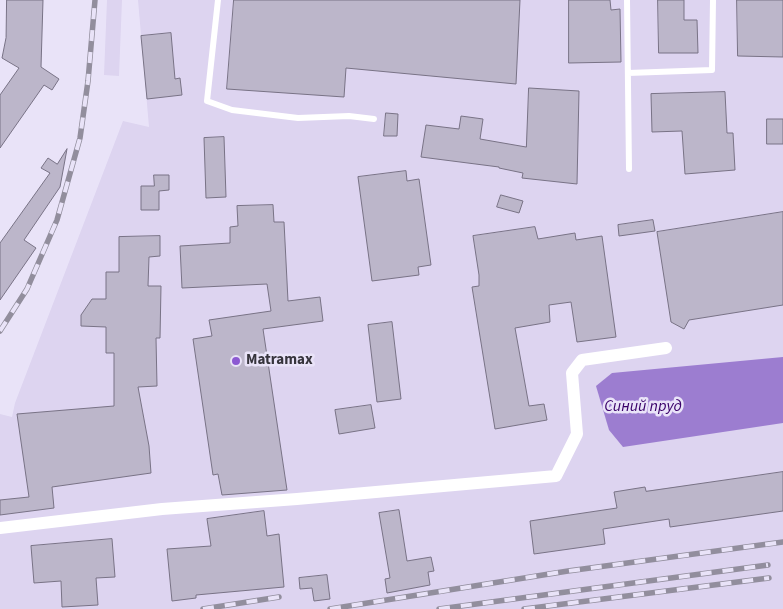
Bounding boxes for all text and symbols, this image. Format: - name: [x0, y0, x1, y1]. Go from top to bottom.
- place label: Matramax: [246, 352, 313, 370]
- marker: Matramax: [230, 355, 242, 367]
- water label: Синий пруд: [604, 397, 682, 417]

